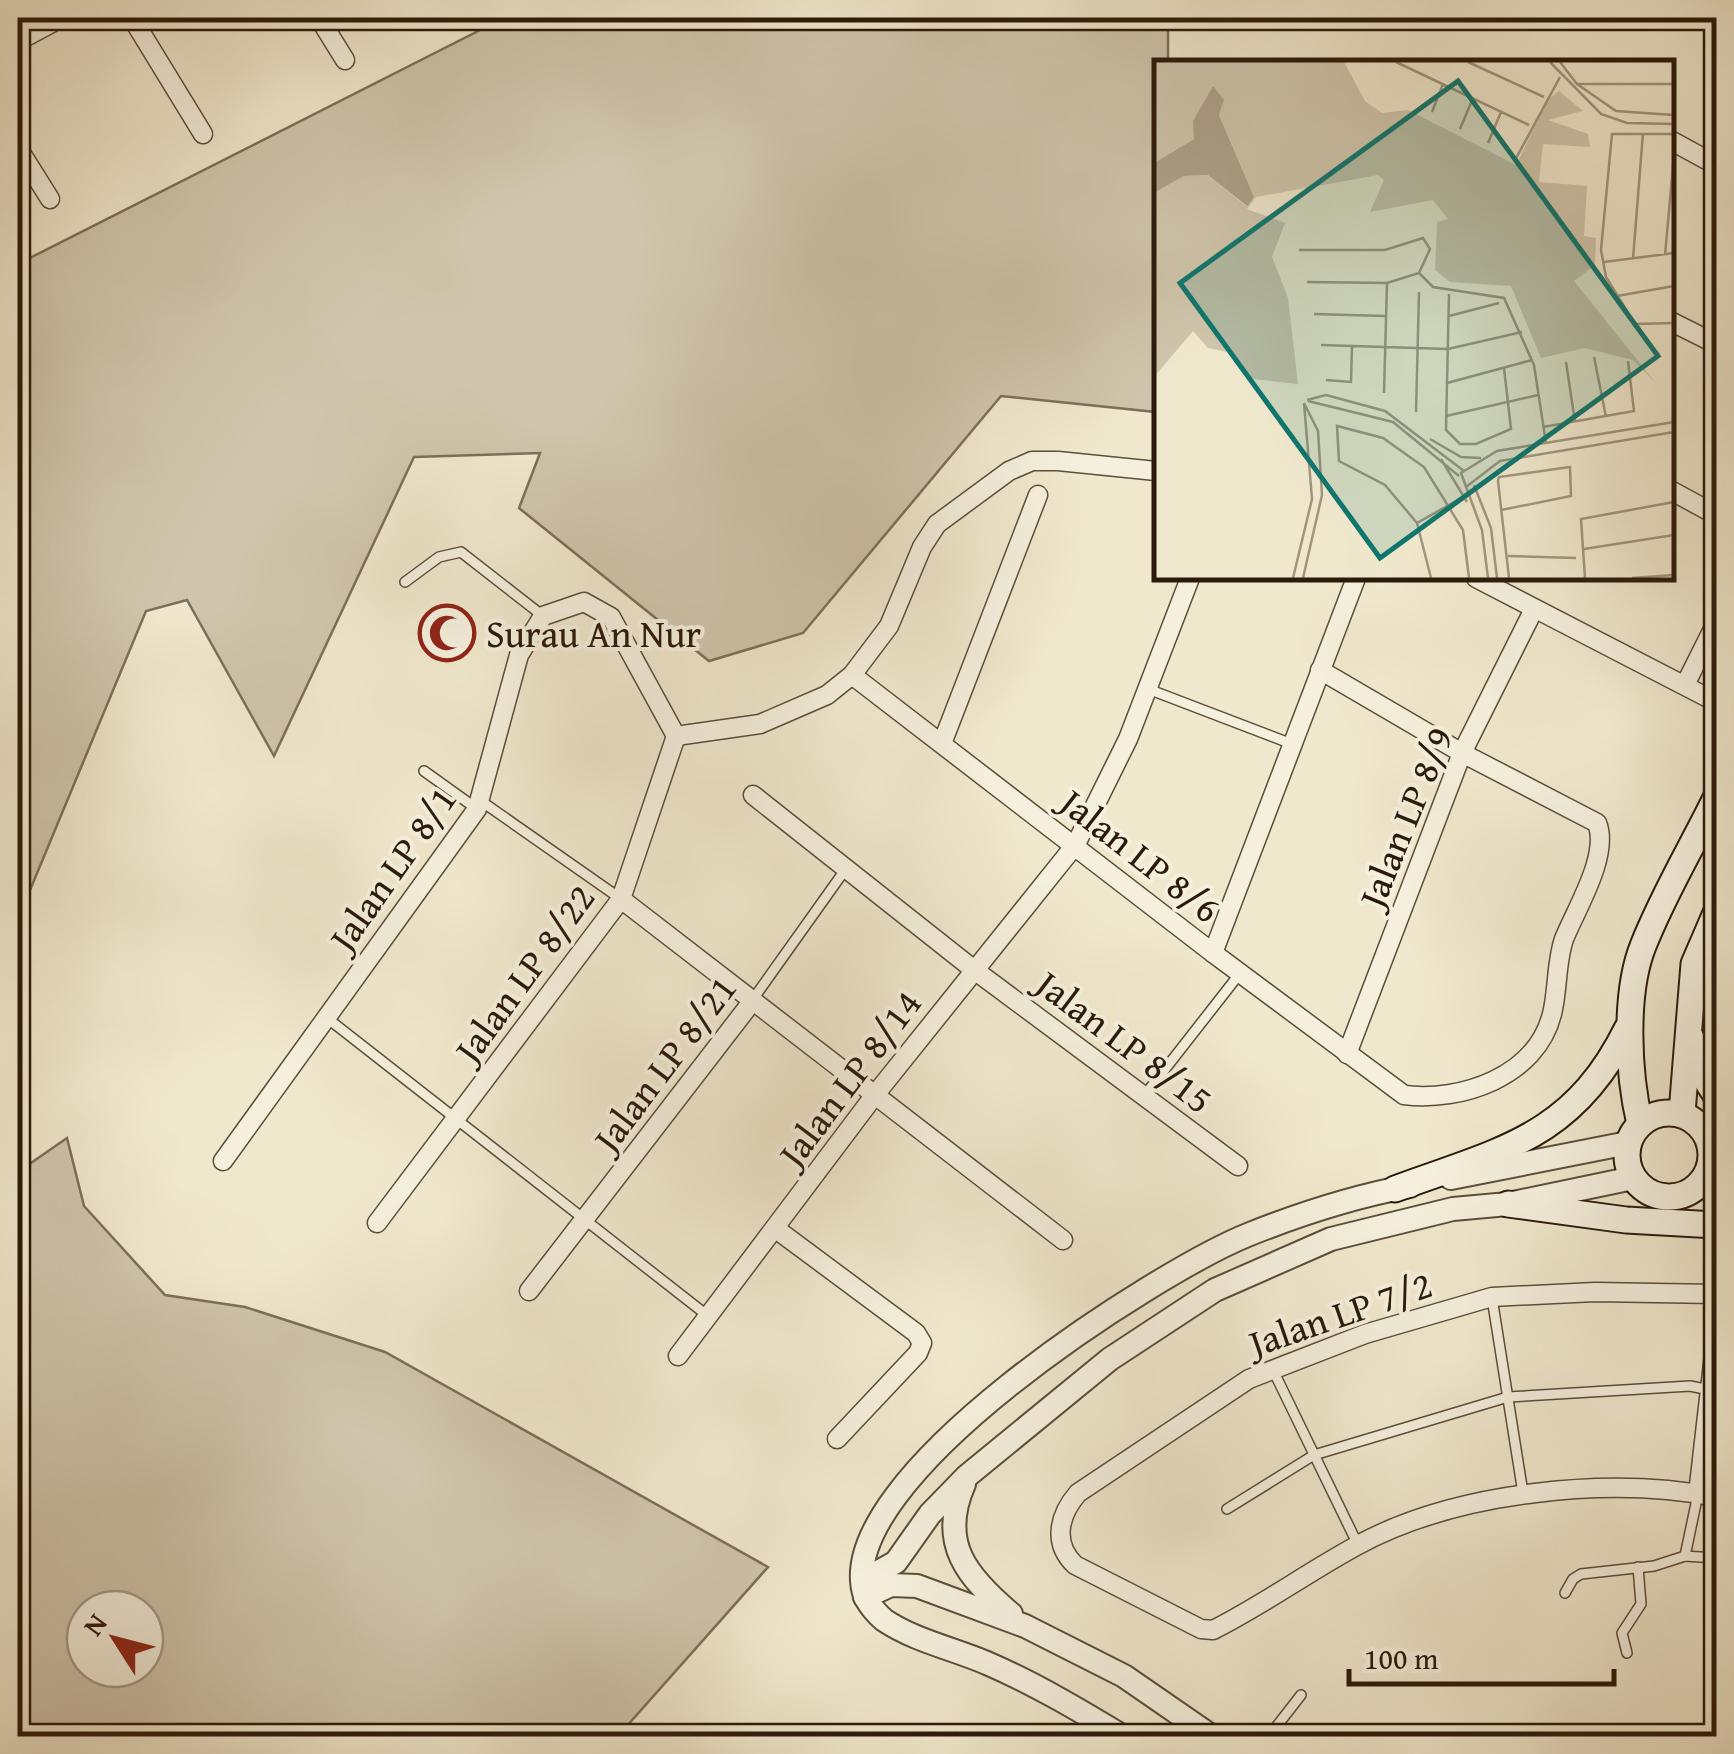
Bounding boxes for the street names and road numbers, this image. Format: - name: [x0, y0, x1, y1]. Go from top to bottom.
- street label: Jalan LP 8/9: [1342, 718, 1467, 919]
- street label: Jalan LP 8/6: [1046, 772, 1233, 936]
- street label: Jalan LP 8/1: [312, 774, 469, 965]
- street label: Jalan LP 8/22: [438, 872, 608, 1077]
- street label: Jalan LP 8/15: [1022, 954, 1225, 1126]
- street label: Jalan LP 8/21: [577, 963, 749, 1166]
- street label: Jalan LP 8/14: [762, 978, 934, 1181]
- street label: Jalan LP 7/2: [1237, 1256, 1439, 1372]

